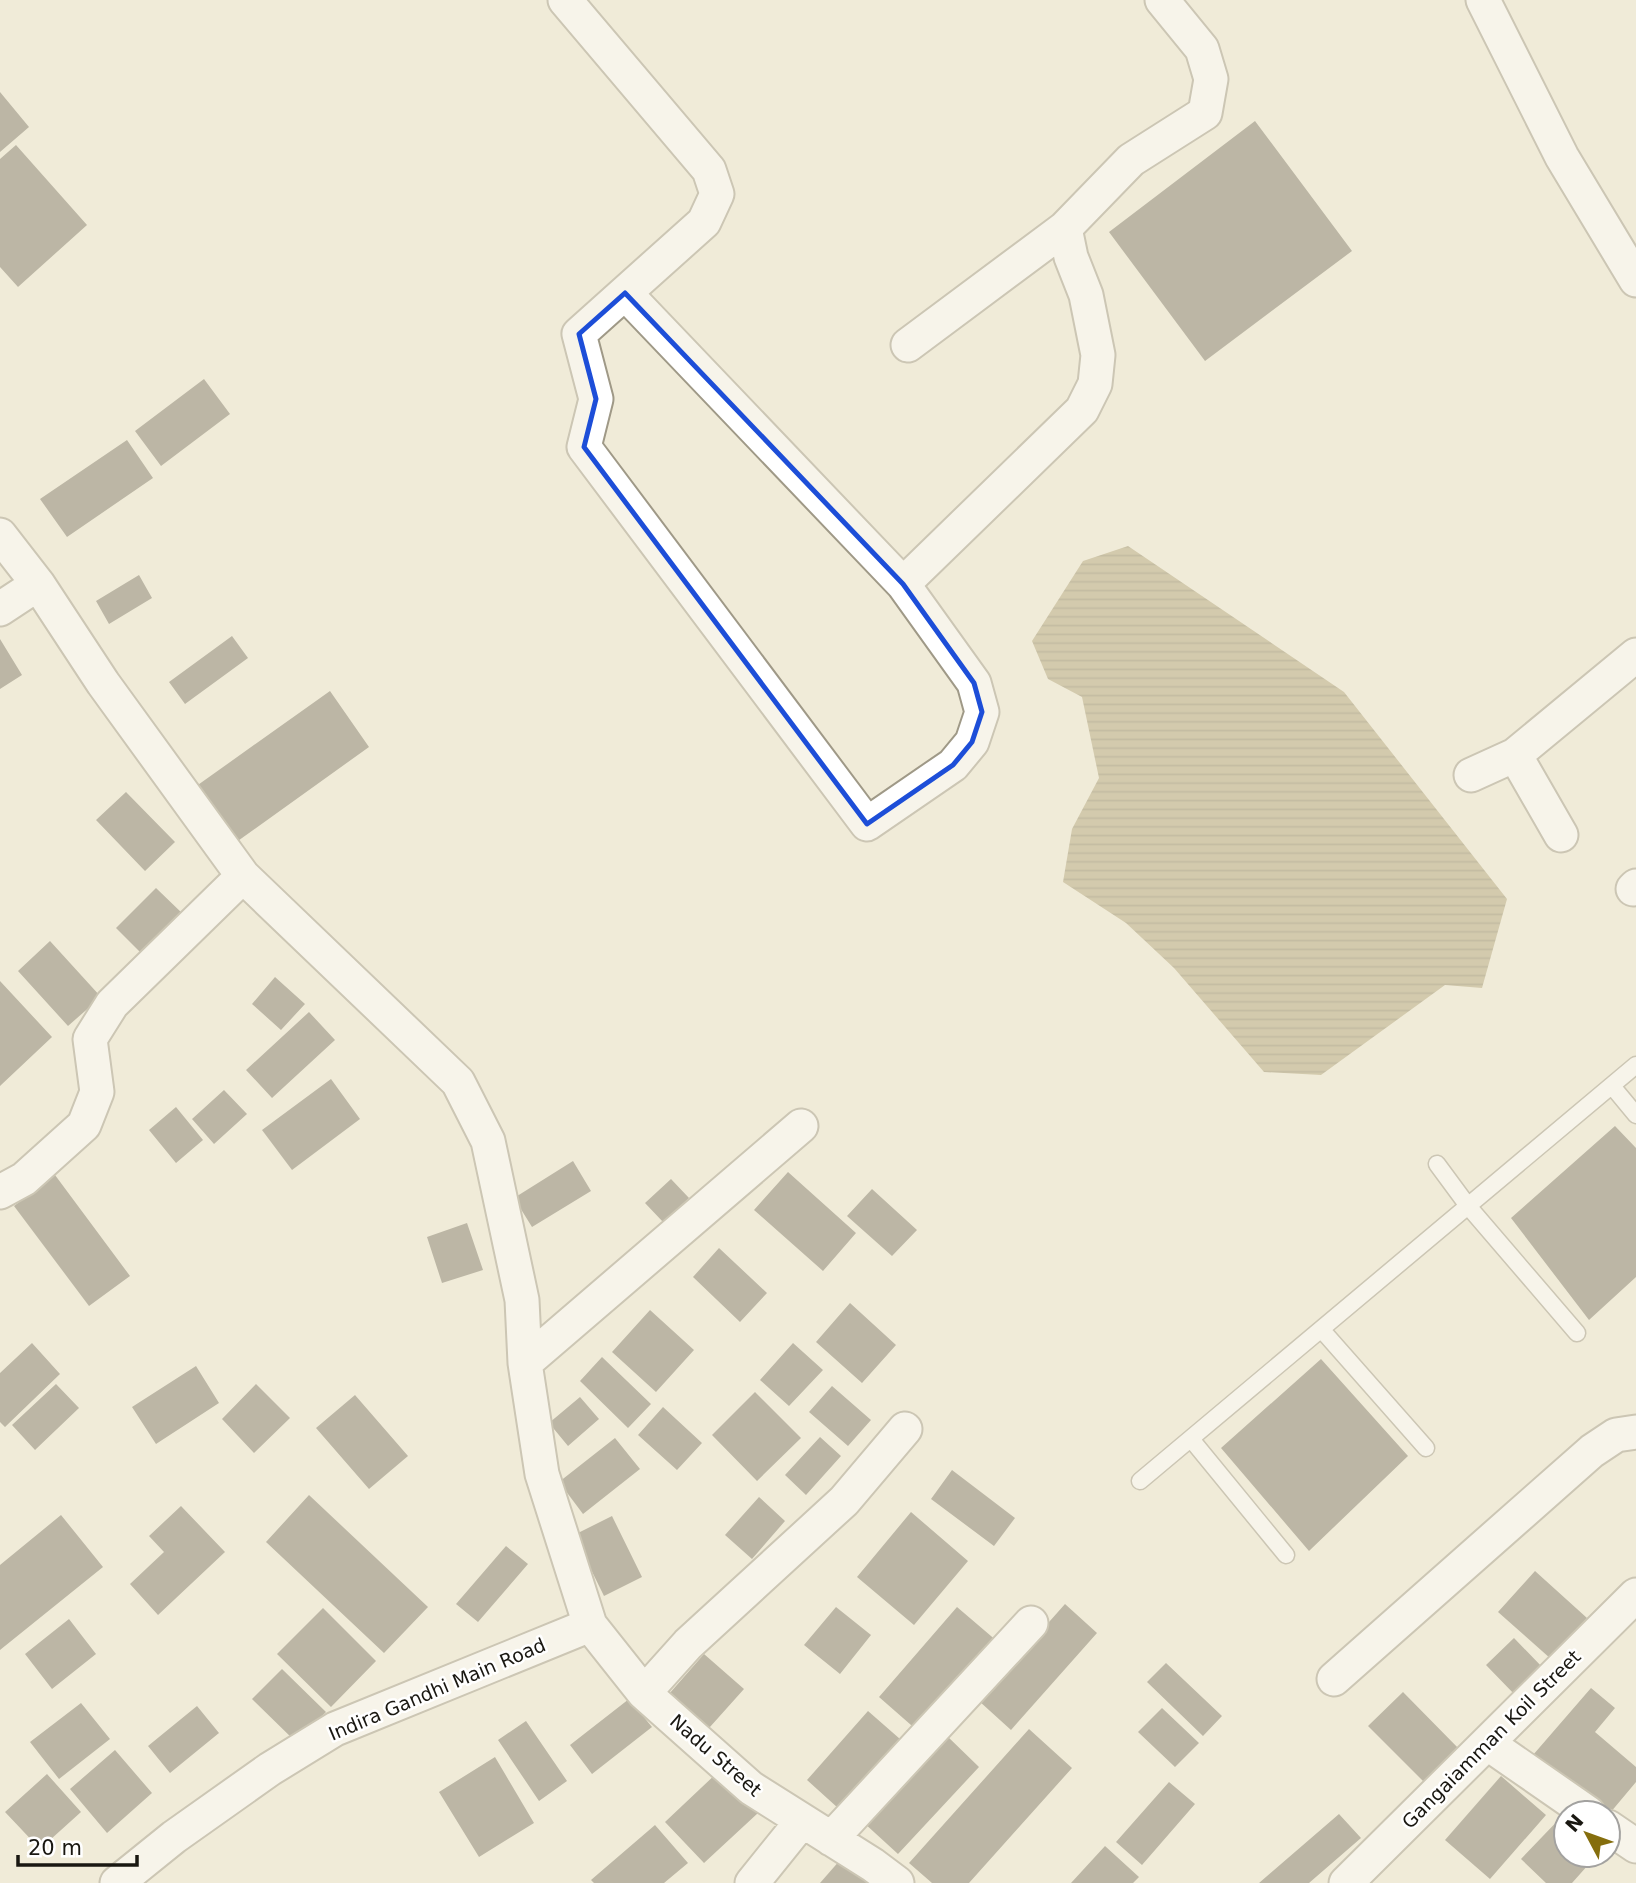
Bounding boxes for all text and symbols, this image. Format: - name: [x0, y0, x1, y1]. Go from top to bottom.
- street label: Indira Gandhi Main Road: [325, 1633, 549, 1745]
- street label: Gangaiamman Koil Street: [1397, 1645, 1585, 1833]
- street label: Nadu Street: [666, 1709, 766, 1801]
- north arrow: [1552, 1799, 1622, 1869]
- text: N: [1561, 1810, 1588, 1836]
- scale bar: [18, 1824, 136, 1868]
- text: 20 m: [28, 1836, 82, 1860]

